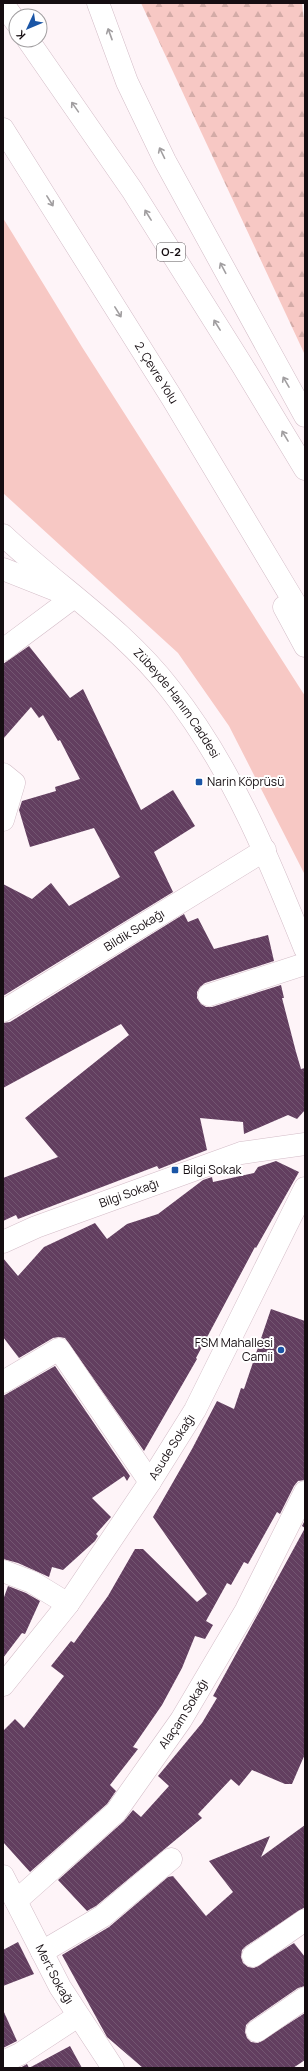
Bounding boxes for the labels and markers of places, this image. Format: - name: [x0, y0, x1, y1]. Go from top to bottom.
- place label: Narin Köprüsü: [207, 773, 284, 790]
- marker: Narin Köprüsü: [194, 777, 204, 787]
- place label: Bilgi Sokak: [183, 1161, 242, 1178]
- marker: Bilgi Sokak: [170, 1165, 180, 1175]
- place label: FSM Mahallesi Camii: [195, 1334, 273, 1365]
- marker: FSM Mahallesi Camii: [276, 1345, 286, 1355]

